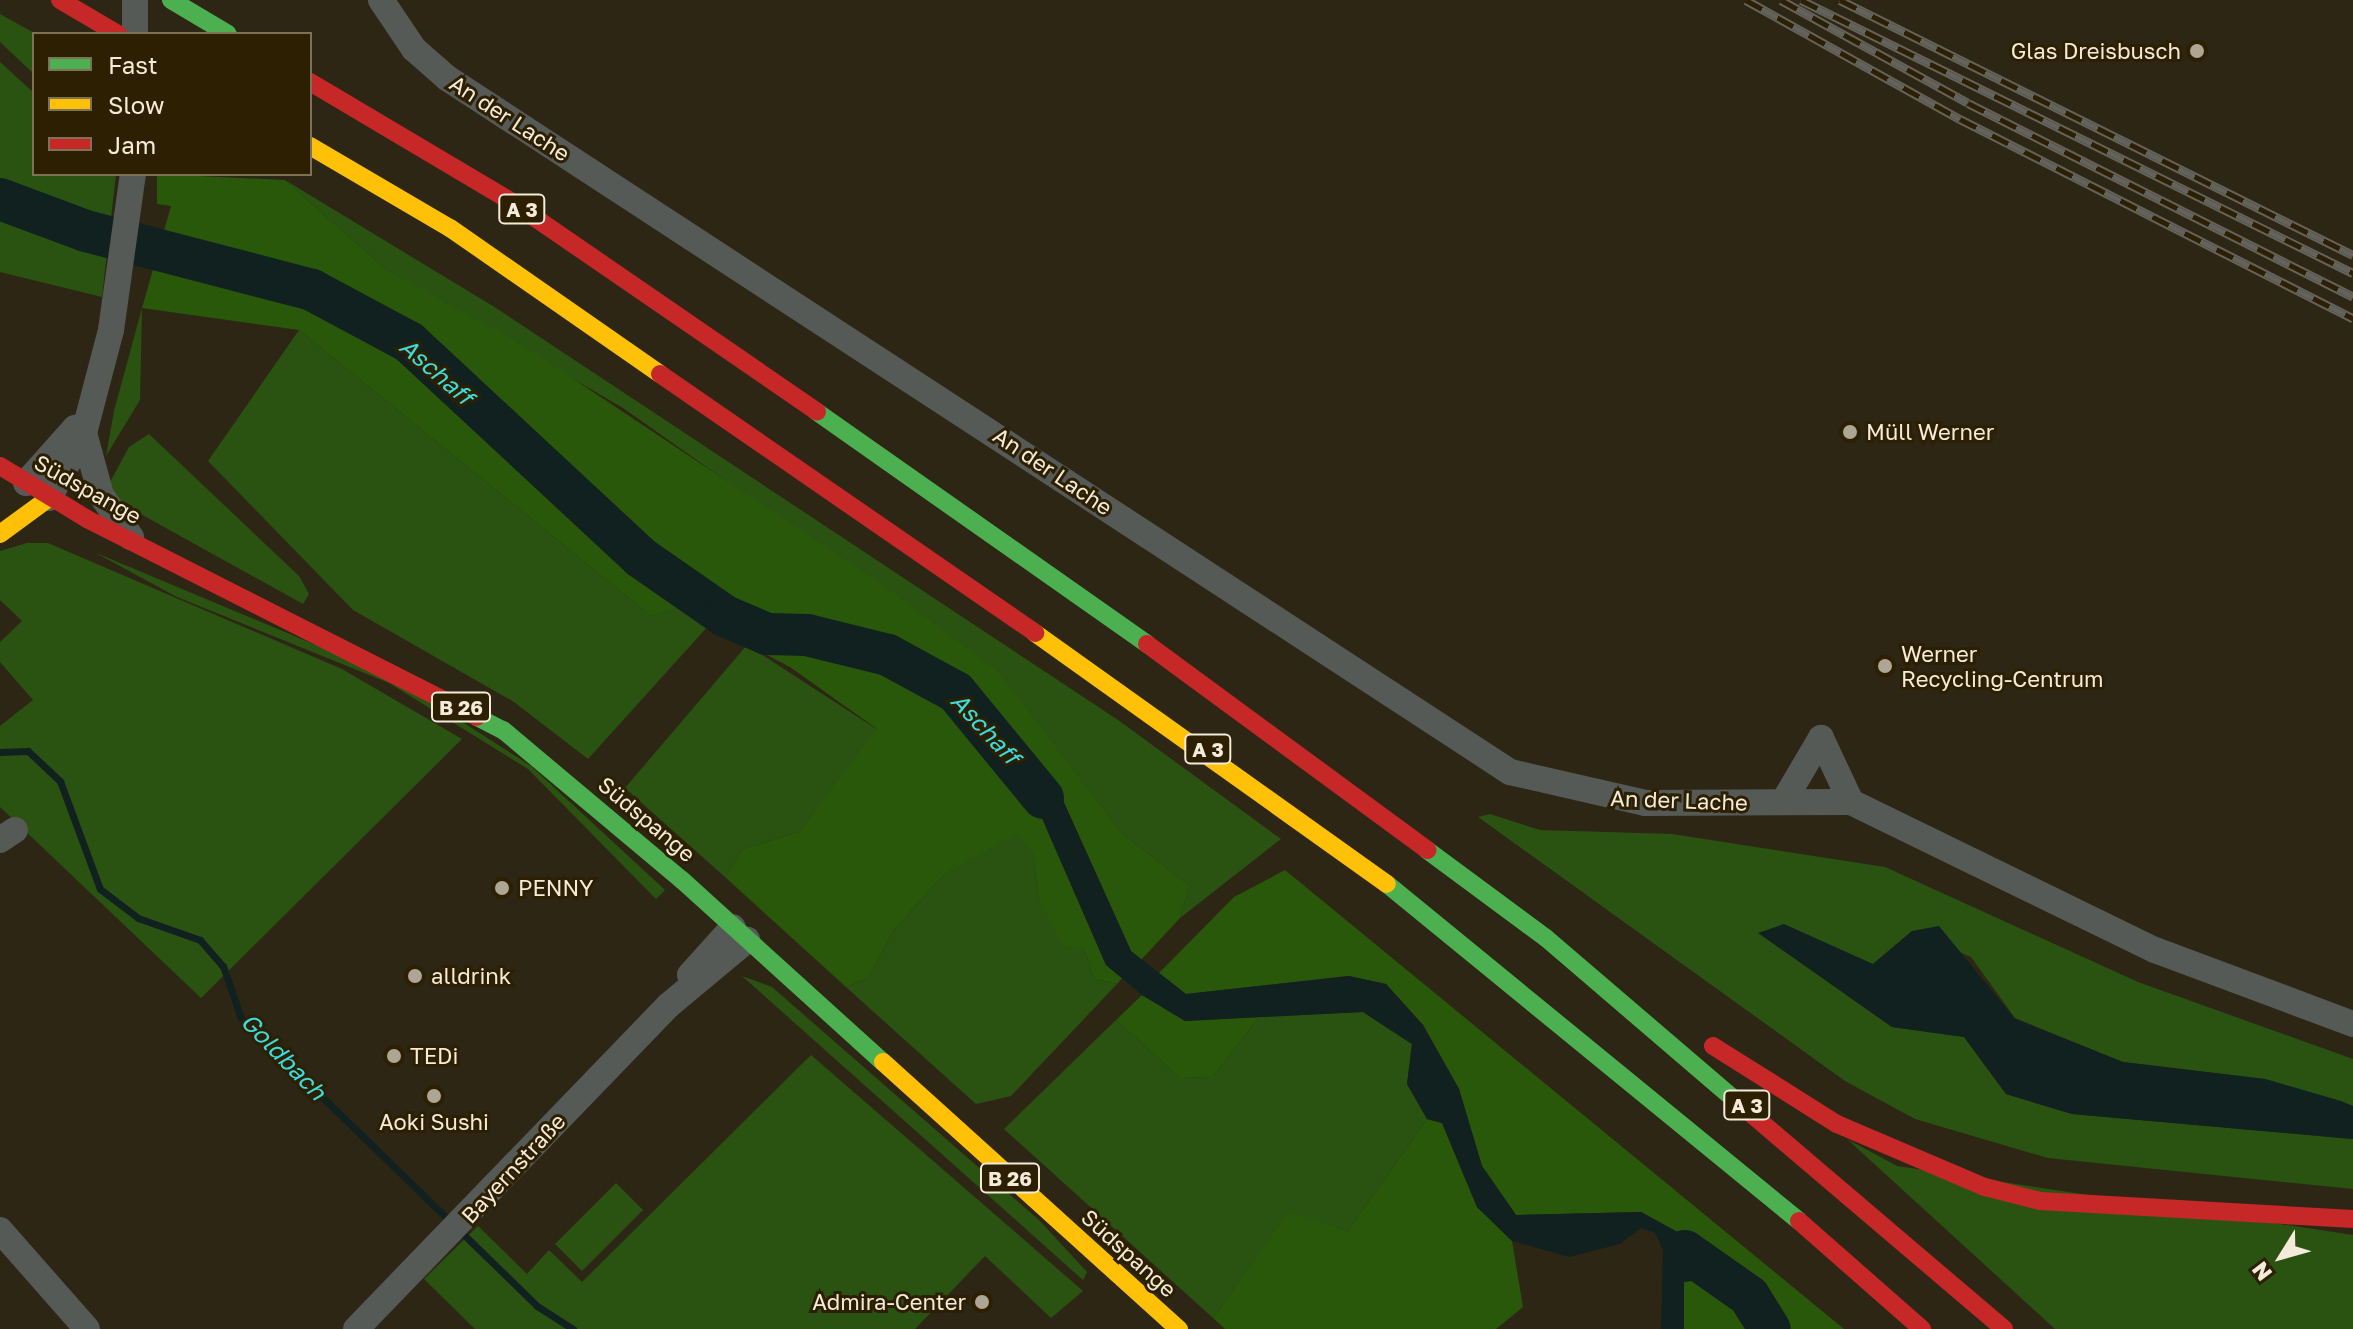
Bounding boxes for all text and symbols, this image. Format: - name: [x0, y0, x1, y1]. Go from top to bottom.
- legend: [32, 32, 312, 176]
- place label: Glas Dreisbusch: [2011, 38, 2181, 64]
- marker: Glas Dreisbusch: [2188, 42, 2206, 60]
- text: Fast: [108, 50, 158, 79]
- street label: An der Lache: [445, 69, 575, 167]
- text: Slow: [108, 90, 164, 119]
- text: Jam: [108, 130, 156, 159]
- road number: A 3: [498, 193, 546, 225]
- water label: Aschaff: [394, 331, 480, 411]
- place label: Müll Werner: [1866, 419, 1994, 445]
- street label: An der Lache: [989, 422, 1117, 520]
- marker: Müll Werner: [1841, 423, 1859, 441]
- street label: Südspange: [30, 449, 146, 529]
- place label: Werner Recycling-Centrum: [1901, 640, 2103, 692]
- marker: Werner Recycling-Centrum: [1876, 657, 1894, 675]
- water label: Aschaff: [946, 686, 1026, 770]
- road number: B 26: [431, 691, 491, 723]
- road number: A 3: [1184, 733, 1232, 765]
- street label: Südspange: [593, 771, 701, 867]
- street label: An der Lache: [1610, 784, 1748, 816]
- place label: PENNY: [518, 875, 593, 901]
- marker: PENNY: [493, 879, 511, 897]
- place label: alldrink: [431, 963, 511, 989]
- marker: alldrink: [406, 967, 424, 985]
- water label: Goldbach: [236, 1007, 332, 1105]
- place label: TEDi: [410, 1043, 458, 1069]
- marker: TEDi: [385, 1047, 403, 1065]
- marker: Aoki Sushi: [425, 1087, 443, 1105]
- road number: A 3: [1723, 1089, 1771, 1121]
- street label: Bayernstraße: [456, 1108, 570, 1228]
- place label: Aoki Sushi: [379, 1109, 489, 1135]
- road number: B 26: [980, 1162, 1040, 1194]
- street label: Südspange: [1076, 1204, 1182, 1302]
- north arrow: [2241, 1217, 2321, 1297]
- text: N: [2246, 1257, 2277, 1287]
- place label: Admira-Center: [812, 1289, 966, 1315]
- marker: Admira-Center: [973, 1293, 991, 1311]

